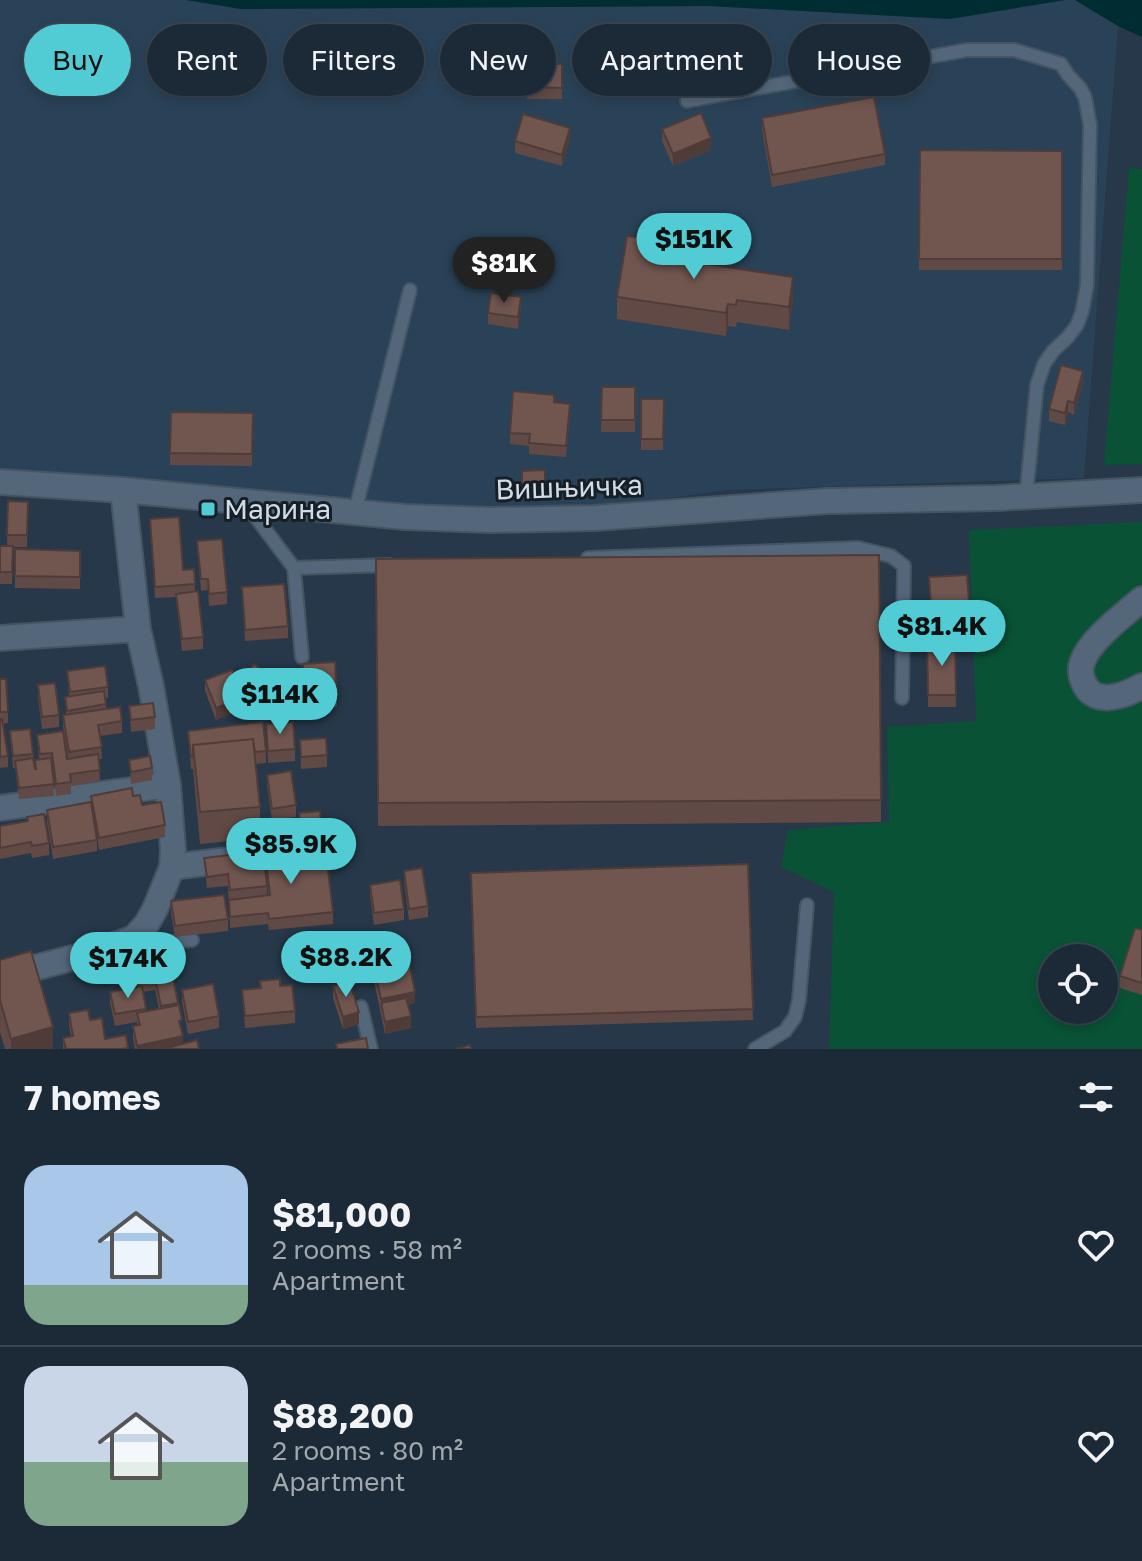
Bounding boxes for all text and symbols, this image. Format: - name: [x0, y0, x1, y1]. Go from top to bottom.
- chip: Buy: [24, 24, 131, 96]
- chip: Rent: [147, 24, 267, 96]
- chip: Filters: [283, 24, 424, 96]
- chip: New: [440, 24, 556, 96]
- chip: Apartment: [572, 24, 772, 96]
- chip: House: [788, 24, 930, 96]
- pin: $151K: [638, 213, 750, 281]
- text: $151K: [655, 223, 733, 254]
- pin: $81K: [457, 237, 551, 305]
- text: $81K: [471, 247, 537, 278]
- street label: Вишњичка: [495, 467, 643, 506]
- place label: Марина: [224, 492, 331, 525]
- marker: Марина: [199, 500, 217, 518]
- pin: $81.4K: [877, 600, 1007, 668]
- text: $81.4K: [897, 610, 987, 641]
- pin: $114K: [224, 668, 336, 736]
- text: $114K: [240, 678, 320, 709]
- pin: $85.9K: [226, 818, 356, 886]
- text: $85.9K: [244, 828, 338, 859]
- pin: $88.2K: [281, 931, 411, 999]
- pin: $174K: [72, 932, 184, 1000]
- text: $88.2K: [299, 941, 393, 972]
- text: $174K: [88, 942, 168, 973]
- map controls: [1038, 944, 1118, 1024]
- button: locate: [1038, 944, 1118, 1024]
- icon: filters: [1074, 1075, 1118, 1119]
- text: 7 homes: [24, 1077, 161, 1117]
- text: $81,000: [272, 1194, 411, 1234]
- icon: home: [88, 1197, 184, 1293]
- icon: heart: [1074, 1223, 1118, 1267]
- text: 2 rooms · 58 m²: [272, 1234, 462, 1265]
- text: Apartment: [272, 1265, 405, 1296]
- text: $88,200: [272, 1395, 414, 1435]
- icon: home: [88, 1398, 184, 1494]
- icon: heart: [1074, 1424, 1118, 1468]
- text: 2 rooms · 80 m²: [272, 1435, 463, 1466]
- text: Apartment: [272, 1466, 405, 1497]

